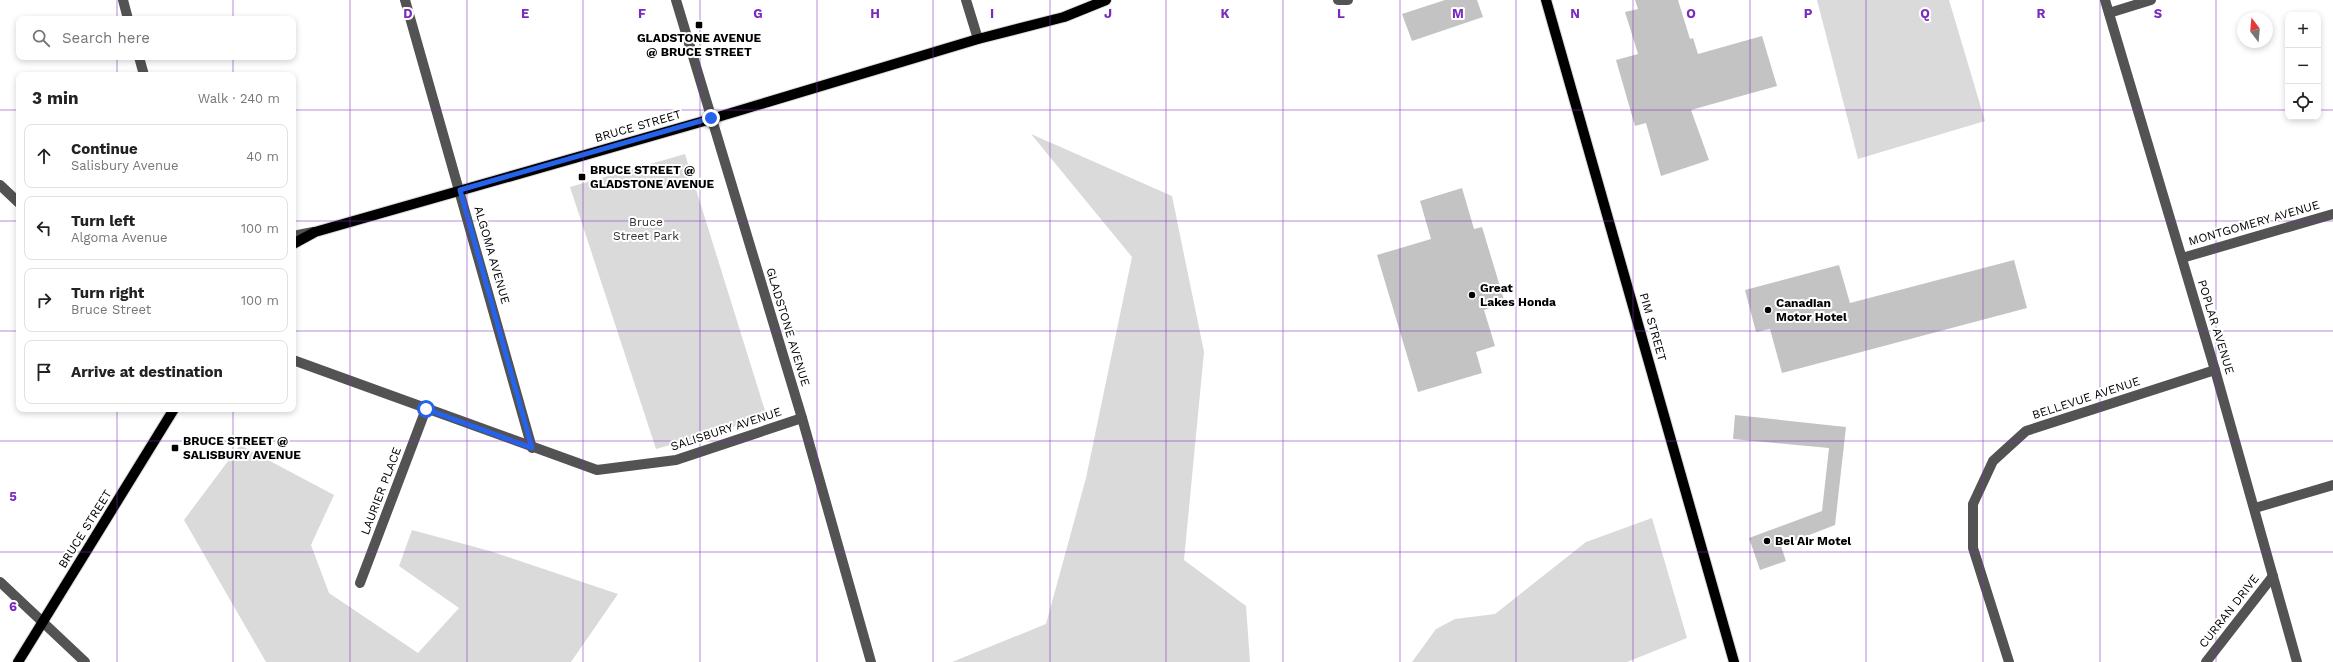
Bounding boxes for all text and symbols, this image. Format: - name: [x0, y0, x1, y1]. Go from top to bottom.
- text: D: [403, 6, 413, 21]
- text: E: [521, 6, 529, 21]
- text: F: [638, 6, 646, 21]
- text: G: [753, 6, 763, 21]
- text: H: [870, 6, 880, 21]
- text: I: [990, 6, 994, 21]
- text: J: [1104, 6, 1112, 21]
- text: K: [1220, 6, 1230, 21]
- text: L: [1337, 6, 1345, 21]
- text: M: [1452, 6, 1464, 21]
- text: N: [1570, 6, 1580, 21]
- text: O: [1686, 6, 1696, 21]
- text: P: [1804, 6, 1813, 21]
- text: Q: [1920, 6, 1930, 21]
- text: R: [2037, 6, 2046, 21]
- text: S: [2154, 6, 2163, 21]
- north arrow: [2237, 12, 2273, 48]
- map controls: [2285, 12, 2321, 120]
- button: +: [2285, 12, 2321, 48]
- search box: [16, 16, 296, 60]
- marker: GLADSTONE AVENUE @ BRUCE STREET: [694, 20, 704, 30]
- icon: search: [30, 27, 52, 49]
- text: Search here: [62, 29, 150, 47]
- place label: GLADSTONE AVENUE @ BRUCE STREET: [637, 31, 762, 59]
- button: −: [2285, 48, 2321, 84]
- button: locate: [2285, 84, 2321, 120]
- text: 3 min: [32, 88, 78, 108]
- text: Walk · 240 m: [198, 91, 280, 106]
- street label: BRUCE STREET: [593, 107, 683, 145]
- route end: [702, 109, 720, 127]
- text: Continue: [71, 140, 138, 158]
- icon: ahead: [33, 145, 55, 167]
- text: 40 m: [246, 149, 279, 164]
- text: Salisbury Avenue: [71, 158, 179, 173]
- place label: BRUCE STREET @ GLADSTONE AVENUE: [590, 163, 715, 191]
- marker: BRUCE STREET @ GLADSTONE AVENUE: [577, 172, 587, 182]
- street label: MONTGOMERY AVENUE: [2187, 197, 2322, 248]
- street label: ALGOMA AVENUE: [471, 204, 513, 306]
- text: Turn left: [71, 212, 135, 230]
- park label: Bruce Street Park: [613, 215, 679, 243]
- icon: left: [33, 217, 55, 239]
- text: 100 m: [241, 221, 279, 236]
- text: Algoma Avenue: [71, 230, 168, 245]
- street label: GLADSTONE AVENUE: [763, 266, 813, 388]
- street label: POPLAR AVENUE: [2195, 278, 2237, 376]
- place label: Great Lakes Honda: [1480, 281, 1556, 309]
- text: Turn right: [71, 284, 144, 302]
- icon: right: [33, 289, 55, 311]
- marker: Great Lakes Honda: [1467, 290, 1477, 300]
- street label: PIM STREET: [1637, 291, 1669, 363]
- text: 100 m: [241, 293, 279, 308]
- place label: Canadian Motor Hotel: [1776, 296, 1847, 324]
- text: Bruce Street: [71, 302, 151, 317]
- marker: Canadian Motor Hotel: [1763, 305, 1773, 315]
- icon: arrive: [33, 361, 55, 383]
- text: Arrive at destination: [71, 363, 223, 381]
- street label: BELLEVUE AVENUE: [2030, 374, 2142, 422]
- route start: [417, 400, 435, 418]
- street label: SALISBURY AVENUE: [669, 404, 783, 454]
- place label: BRUCE STREET @ SALISBURY AVENUE: [183, 434, 301, 462]
- marker: BRUCE STREET @ SALISBURY AVENUE: [170, 443, 180, 453]
- street label: LAURIER PLACE: [358, 445, 404, 537]
- street label: BRUCE STREET: [55, 487, 115, 571]
- text: 5: [9, 489, 17, 504]
- place label: Bel Air Motel: [1775, 534, 1851, 548]
- marker: Bel Air Motel: [1762, 536, 1772, 546]
- street label: CURRAN DRIVE: [2196, 571, 2262, 650]
- text: 6: [9, 599, 17, 614]

